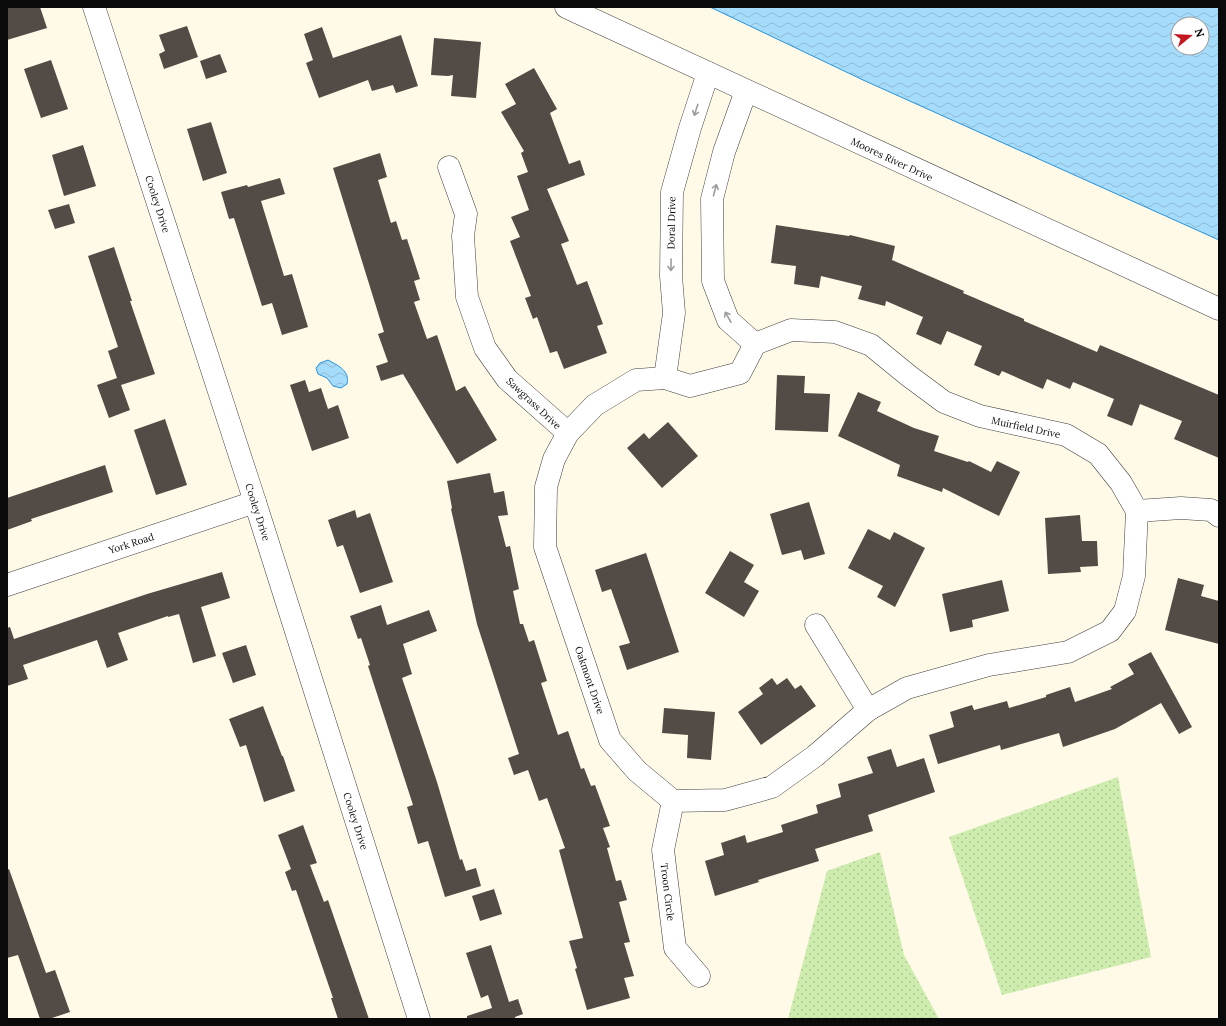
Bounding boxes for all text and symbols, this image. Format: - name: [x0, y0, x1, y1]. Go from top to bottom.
- north arrow: [1170, 16, 1210, 56]
- text: N: [1192, 27, 1208, 40]
- one-way arrow: [692, 104, 699, 117]
- street label: Moores River Drive: [849, 135, 935, 184]
- street label: Cooley Drive: [142, 174, 173, 235]
- one-way arrow: [711, 184, 719, 197]
- street label: Doral Drive: [665, 196, 678, 250]
- one-way arrow: [667, 258, 675, 271]
- one-way arrow: [724, 311, 732, 323]
- street label: Sawgrass Drive: [503, 375, 564, 433]
- street label: Muirfield Drive: [990, 414, 1062, 441]
- street label: Cooley Drive: [242, 482, 273, 543]
- street label: York Road: [106, 530, 156, 557]
- street label: Oakmont Drive: [572, 645, 607, 716]
- street label: Cooley Drive: [340, 791, 371, 852]
- street label: Troon Circle: [657, 862, 678, 922]

